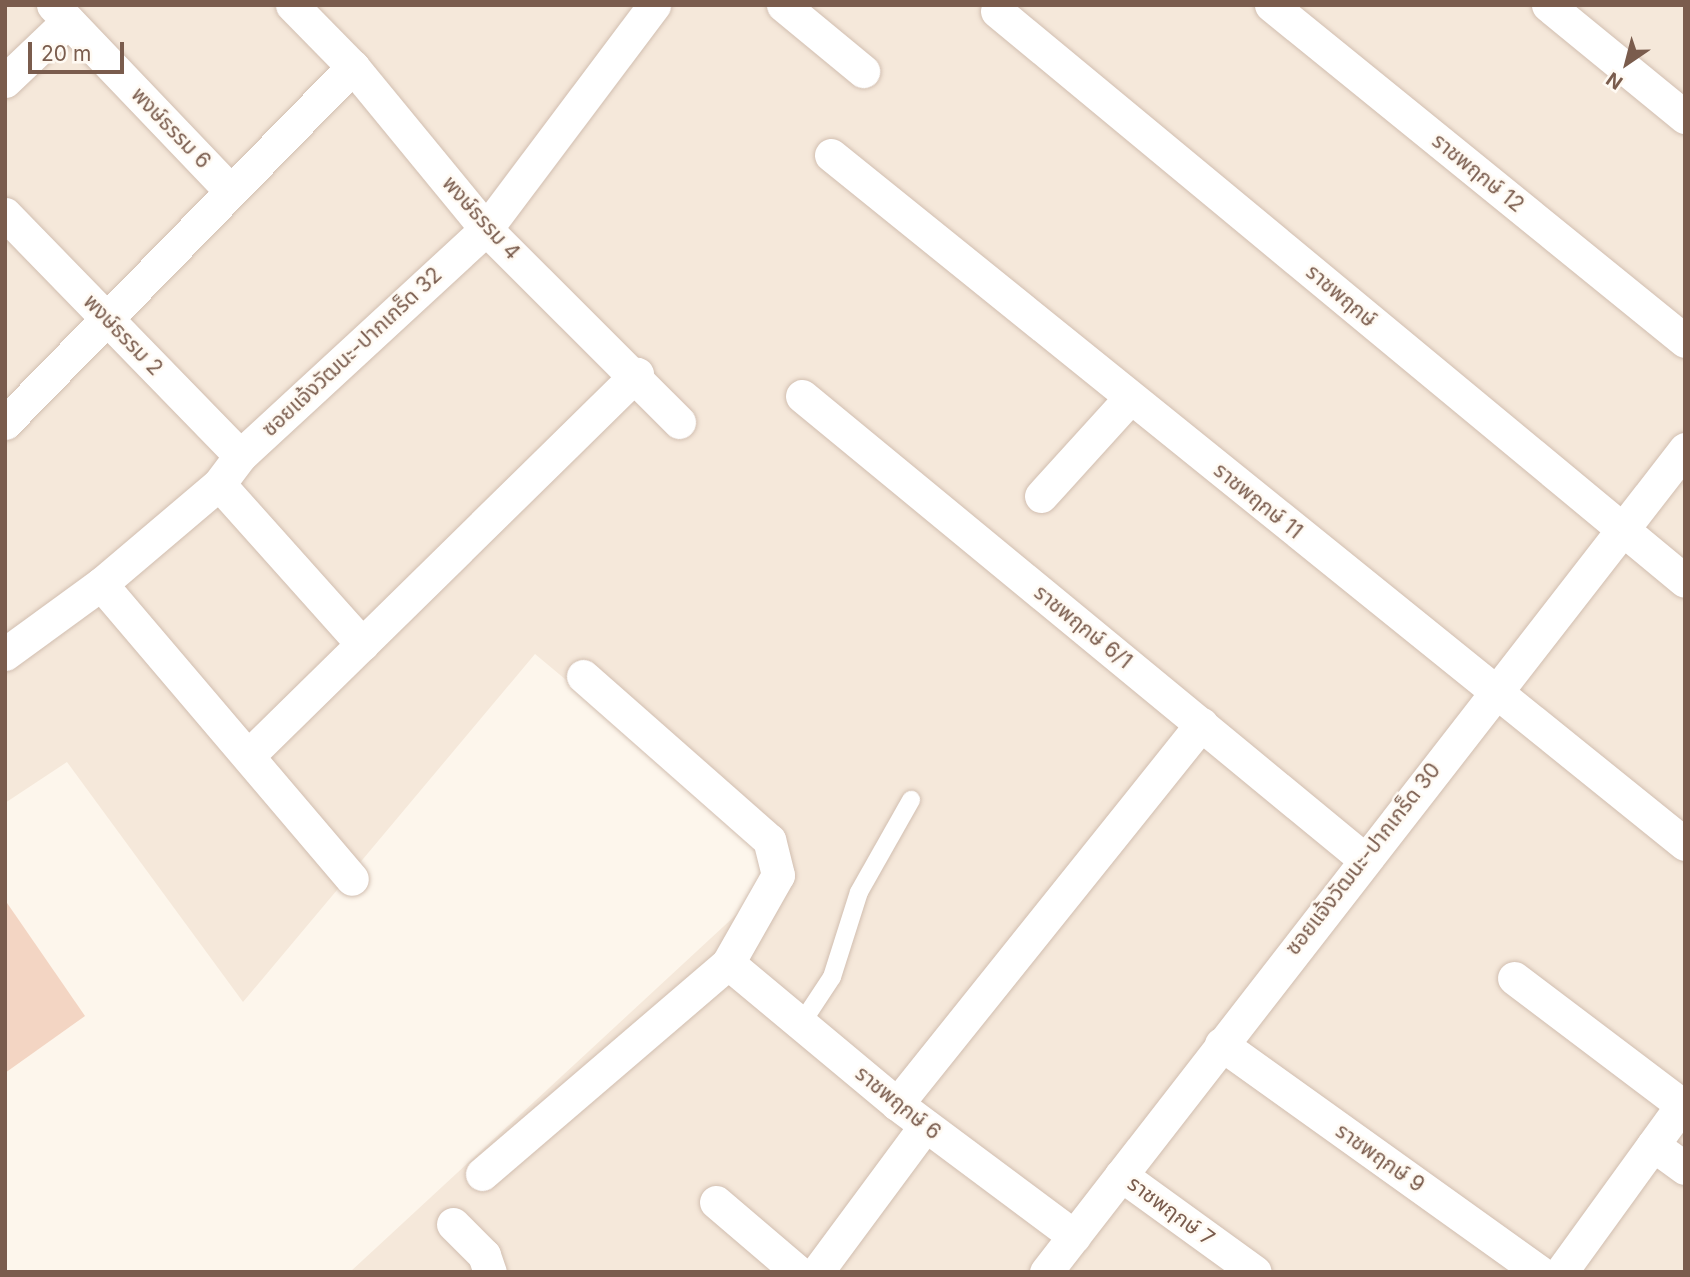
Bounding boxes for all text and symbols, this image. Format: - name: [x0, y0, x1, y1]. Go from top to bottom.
- scale bar: [32, 28, 128, 72]
- north arrow: [1592, 28, 1662, 98]
- text: 20 m: [41, 41, 91, 66]
- text: N: [1602, 67, 1627, 94]
- street label: พงษ์ธรรม 6: [126, 82, 216, 174]
- street label: ราชพฤกษ์ 12: [1427, 128, 1529, 218]
- street label: พงษ์ธรรม 4: [437, 171, 525, 265]
- street label: ราชพฤกษ์: [1301, 259, 1381, 333]
- street label: ซอยแจ้งวัฒนะ-ปากเกร็ด 32: [257, 262, 447, 442]
- street label: พงษ์ธรรม 2: [78, 289, 168, 381]
- street label: ราชพฤกษ์ 11: [1209, 458, 1307, 544]
- street label: ราชพฤกษ์ 6/1: [1029, 580, 1137, 674]
- street label: ซอยแจ้งวัฒนะ-ปากเกร็ด 30: [1280, 758, 1446, 960]
- street label: ราชพฤกษ์ 6: [850, 1061, 946, 1145]
- street label: ราชพฤกษ์ 9: [1331, 1118, 1429, 1198]
- street label: ราชพฤกษ์ 7: [1123, 1171, 1219, 1251]

